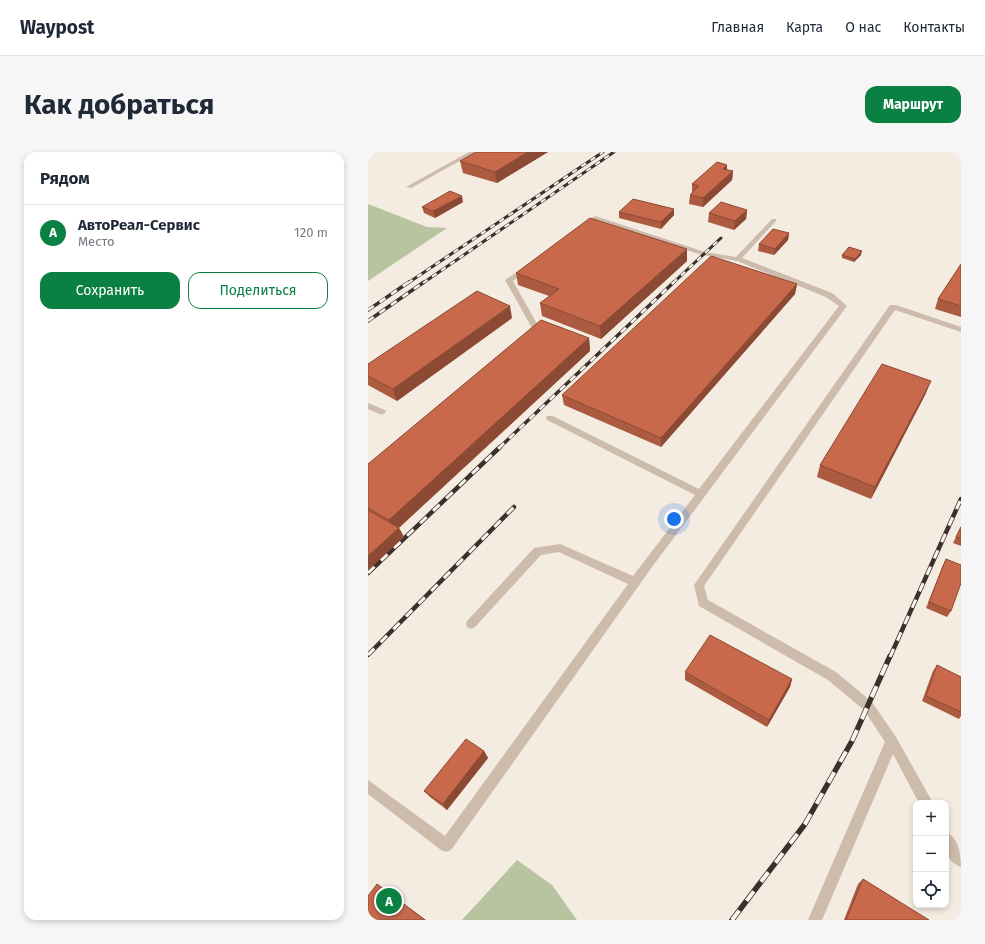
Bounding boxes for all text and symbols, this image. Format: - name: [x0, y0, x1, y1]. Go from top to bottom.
- text: Waypost: [20, 16, 94, 39]
- text: Главная: [711, 19, 764, 36]
- text: Карта: [786, 19, 823, 36]
- text: О нас: [845, 19, 881, 36]
- text: Контакты: [903, 19, 965, 36]
- button: Маршрут: [865, 86, 961, 123]
- text: Как добраться: [24, 88, 214, 121]
- text: Рядом: [40, 168, 90, 189]
- text: АвтоРеал-Сервис: [78, 216, 200, 234]
- text: A: [49, 225, 57, 240]
- text: 120 m: [294, 225, 328, 240]
- text: Место: [78, 234, 115, 249]
- button: Сохранить: [40, 272, 180, 309]
- button: Поделиться: [188, 272, 328, 309]
- your location: [664, 509, 684, 529]
- map controls: [913, 800, 949, 908]
- button: +: [913, 800, 949, 836]
- button: −: [913, 836, 949, 872]
- button: locate: [913, 872, 949, 908]
- pin: A: [376, 886, 402, 916]

